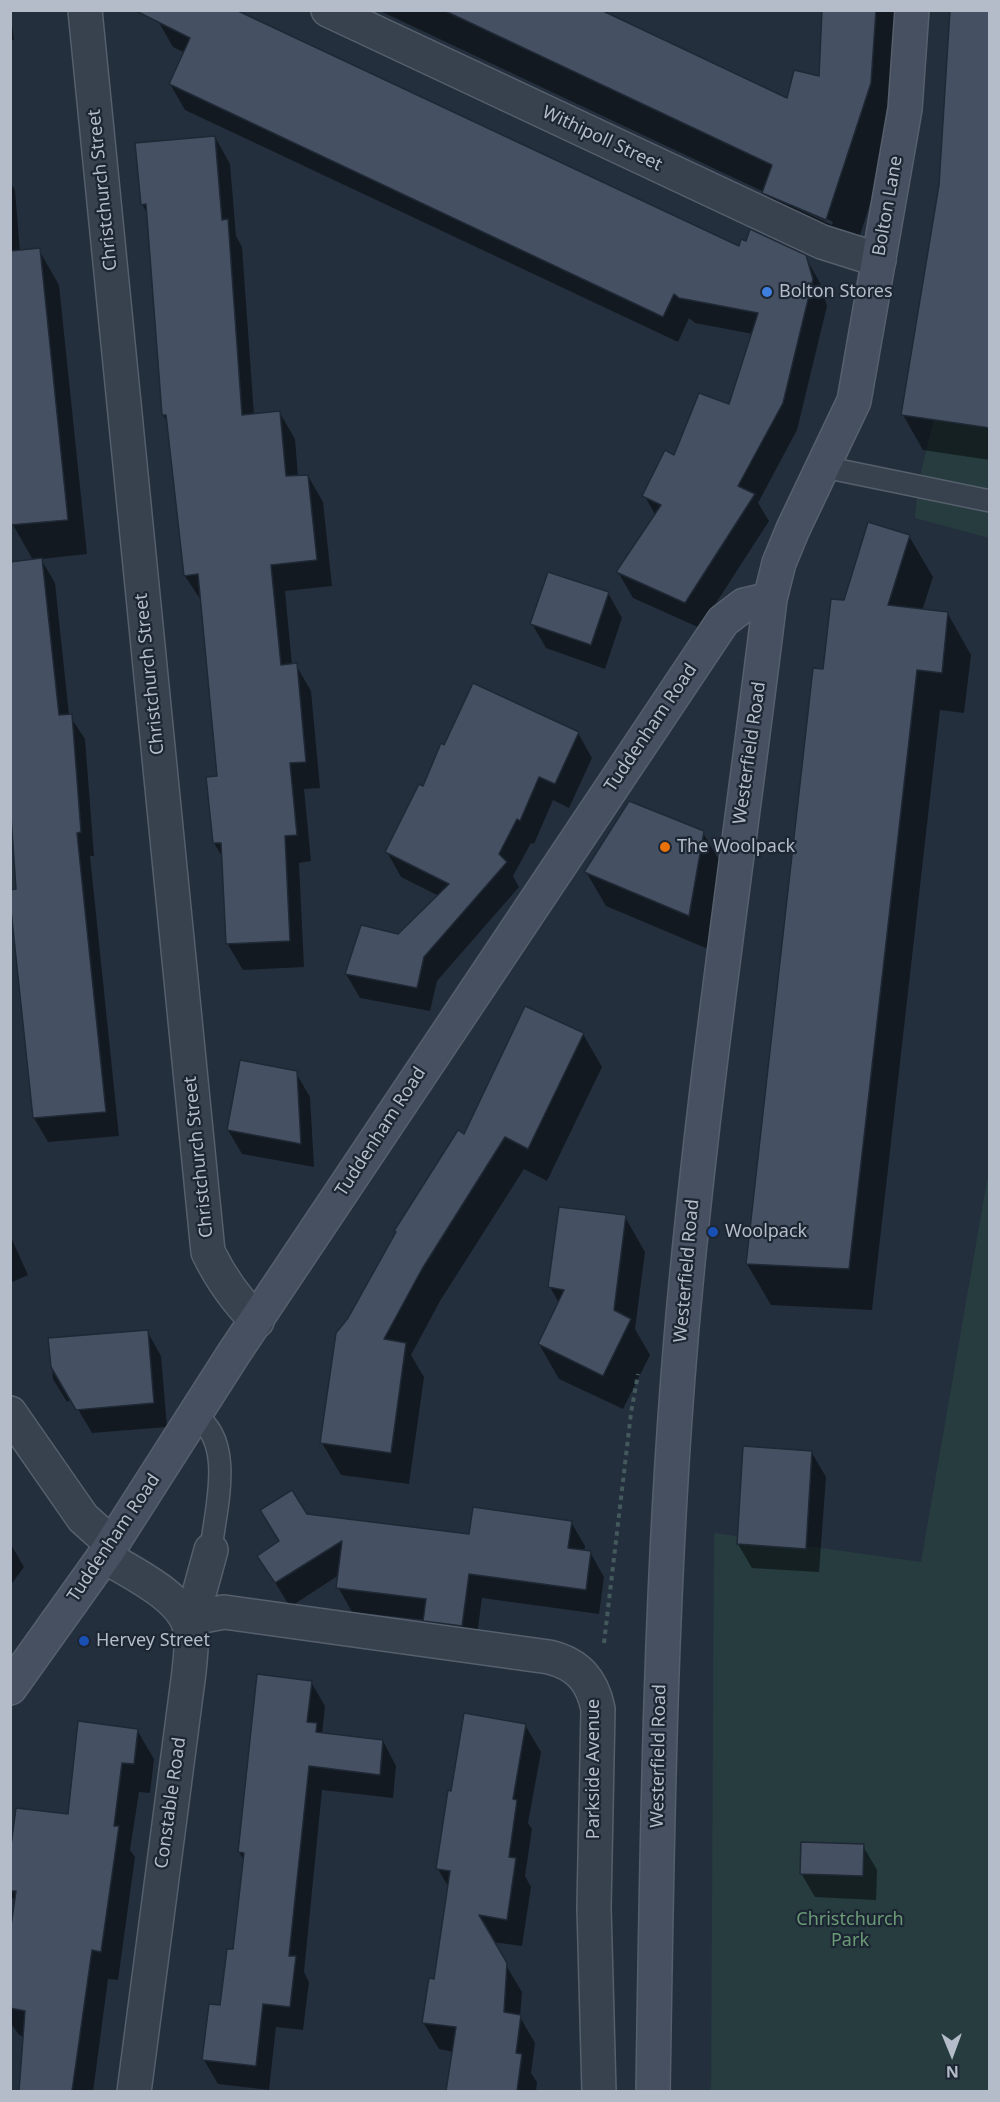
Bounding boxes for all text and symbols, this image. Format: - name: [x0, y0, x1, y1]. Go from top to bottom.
- street label: Withipoll Street: [539, 102, 665, 176]
- street label: Christchurch Street: [84, 108, 122, 272]
- street label: Bolton Lane: [869, 154, 907, 258]
- place label: Bolton Stores: [779, 281, 893, 303]
- marker: Bolton Stores: [760, 285, 774, 299]
- street label: Christchurch Street: [131, 592, 169, 756]
- street label: Tuddenham Road: [600, 660, 702, 796]
- street label: Westerfield Road: [729, 680, 771, 826]
- place label: The Woolpack: [677, 836, 795, 858]
- marker: The Woolpack: [658, 840, 672, 854]
- street label: Tuddenham Road: [331, 1063, 431, 1201]
- street label: Christchurch Street: [180, 1075, 218, 1239]
- street label: Westerfield Road: [670, 1198, 704, 1344]
- place label: Woolpack: [725, 1221, 807, 1243]
- marker: Woolpack: [706, 1225, 720, 1239]
- street label: Tuddenham Road: [63, 1470, 165, 1606]
- place label: Hervey Street: [96, 1630, 210, 1652]
- marker: Hervey Street: [77, 1634, 91, 1648]
- street label: Westerfield Road: [647, 1684, 671, 1828]
- street label: Parkside Avenue: [583, 1699, 605, 1839]
- street label: Constable Road: [151, 1736, 191, 1870]
- park label: Christchurch Park: [796, 1909, 904, 1952]
- north arrow: [922, 2024, 982, 2084]
- text: N: [946, 2061, 959, 2083]

